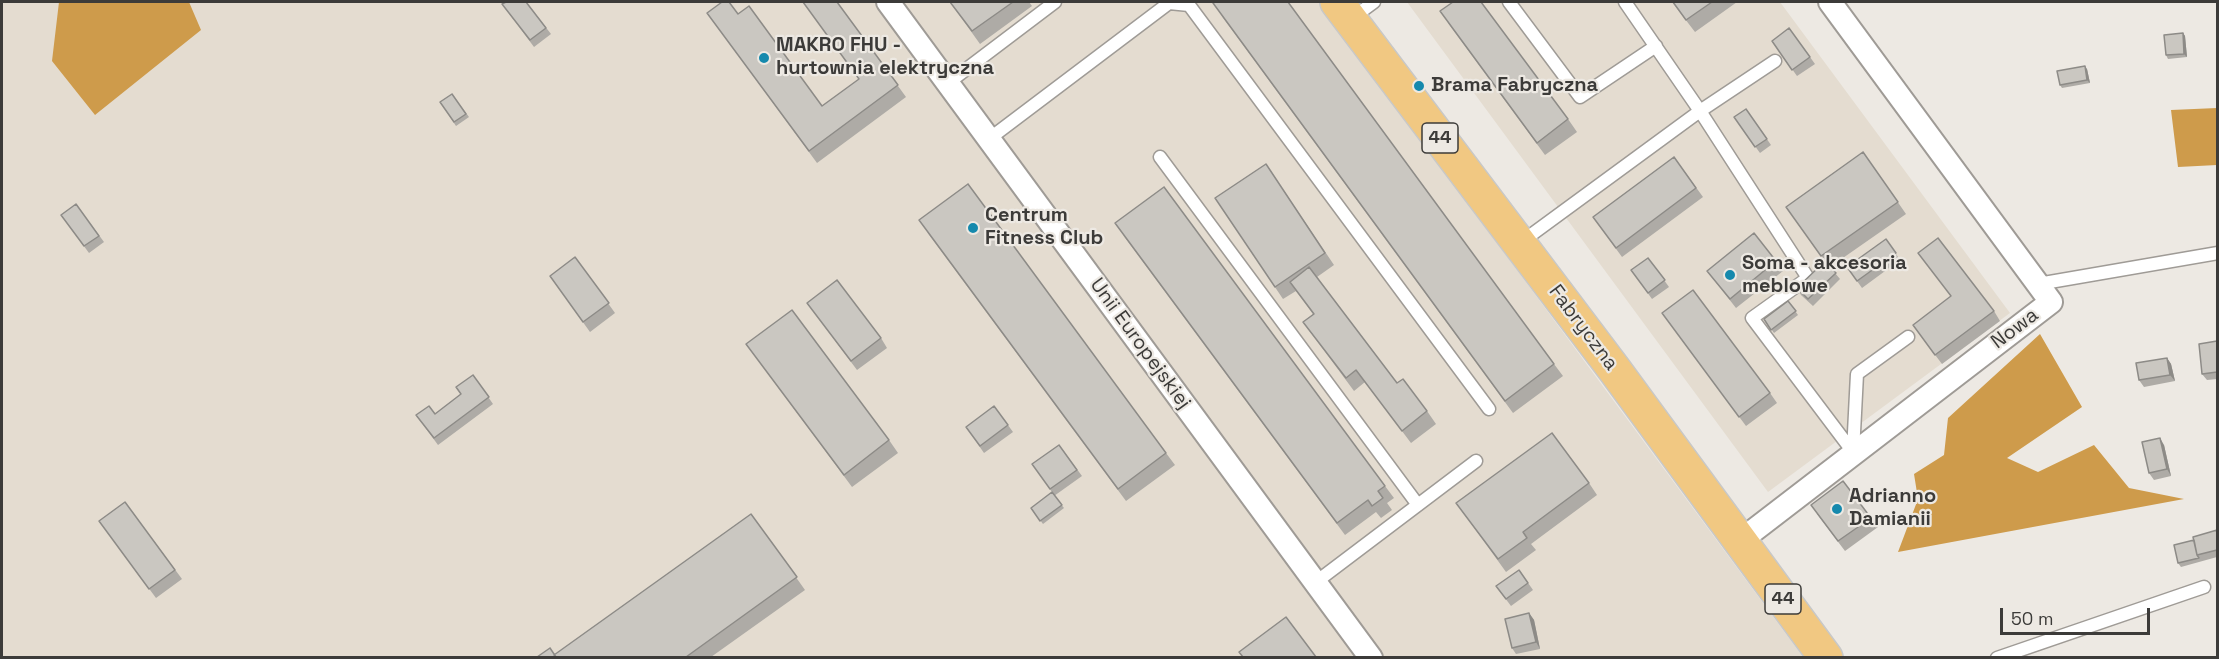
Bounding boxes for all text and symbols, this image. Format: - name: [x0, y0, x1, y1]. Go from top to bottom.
- place label: MAKRO FHU - hurtownia elektryczna: [776, 34, 994, 81]
- marker: MAKRO FHU - hurtownia elektryczna: [757, 51, 771, 65]
- place label: Brama Fabryczna: [1431, 74, 1598, 98]
- marker: Brama Fabryczna: [1412, 79, 1426, 93]
- road number: 44: [1422, 123, 1458, 153]
- place label: Centrum Fitness Club: [985, 204, 1103, 251]
- marker: Centrum Fitness Club: [966, 221, 980, 235]
- place label: Soma - akcesoria meblowe: [1742, 252, 1907, 299]
- marker: Soma - akcesoria meblowe: [1723, 268, 1737, 282]
- street label: Unii Europejskiej: [1084, 274, 1196, 414]
- street label: Fabryczna: [1543, 281, 1623, 375]
- street label: Nowa: [1987, 304, 2043, 354]
- place label: Adrianno Damianii: [1849, 485, 1936, 532]
- marker: Adrianno Damianii: [1830, 502, 1844, 516]
- road number: 44: [1765, 584, 1801, 614]
- scale bar: [2003, 596, 2153, 634]
- text: 50 m: [2011, 607, 2053, 630]

